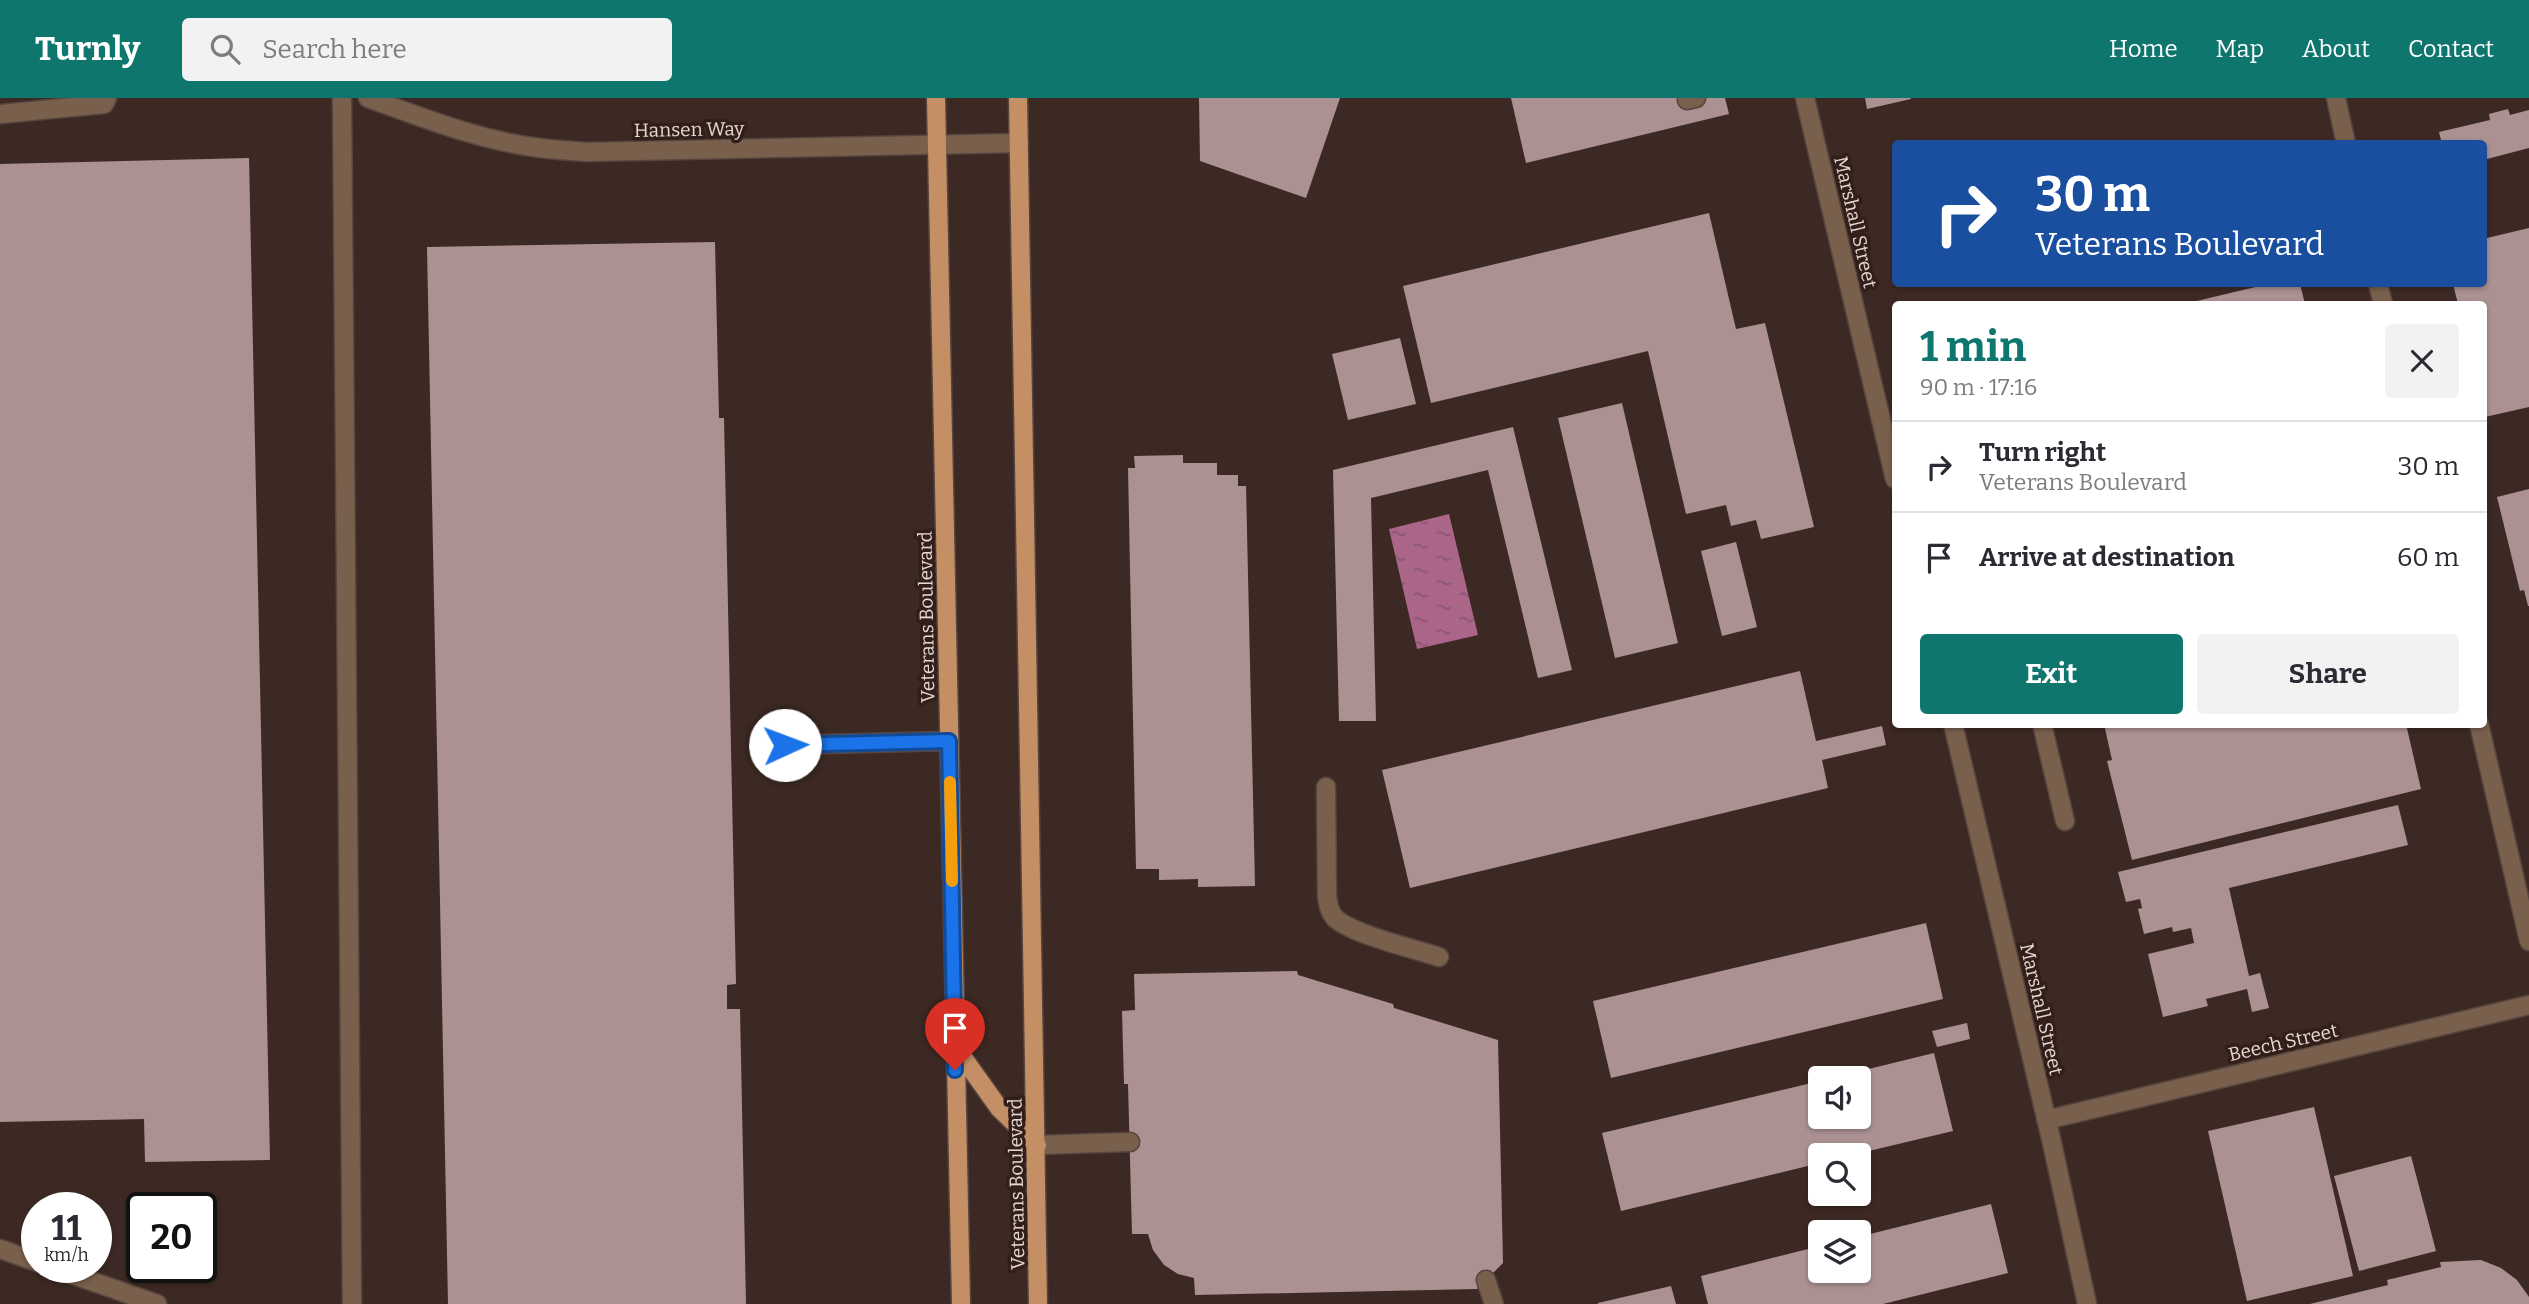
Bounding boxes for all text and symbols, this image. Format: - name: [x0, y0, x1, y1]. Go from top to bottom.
- search box: [182, 18, 672, 81]
- text: Turnly: [35, 29, 140, 69]
- icon: search: [206, 30, 244, 68]
- text: Search here: [262, 34, 407, 65]
- text: Home: [2109, 35, 2178, 63]
- text: Map: [2216, 35, 2264, 63]
- text: About: [2302, 35, 2370, 63]
- text: Contact: [2408, 35, 2494, 63]
- street label: Hansen Way: [634, 117, 745, 142]
- street label: Marshall Street: [1829, 154, 1882, 290]
- text: 30 m: [2035, 165, 2150, 224]
- icon: right: [1920, 168, 2011, 259]
- text: Veterans Boulevard: [2035, 225, 2324, 263]
- text: 1 min: [1920, 322, 2026, 372]
- button: close: [2385, 324, 2459, 398]
- text: 90 m · 17:16: [1920, 373, 2037, 401]
- text: Turn right: [1979, 437, 2106, 468]
- icon: right: [1920, 448, 1958, 486]
- text: 30 m: [2398, 451, 2459, 482]
- text: Veterans Boulevard: [1979, 468, 2187, 496]
- street label: Veterans Boulevard: [914, 531, 939, 703]
- icon: arrive: [1920, 539, 1958, 577]
- text: Arrive at destination: [1979, 542, 2234, 573]
- text: 60 m: [2397, 542, 2459, 573]
- button: Exit: [1920, 634, 2183, 714]
- button: Share: [2197, 634, 2459, 714]
- position arrow: [748, 708, 822, 782]
- street label: Marshall Street: [2015, 941, 2068, 1077]
- pin: [925, 998, 985, 1070]
- icon: arrive: [936, 1009, 974, 1047]
- street label: Beech Street: [2226, 1019, 2340, 1066]
- map controls: [1808, 1066, 1871, 1283]
- button: sound: [1808, 1066, 1871, 1129]
- street label: Veterans Boulevard: [1004, 1098, 1029, 1270]
- button: search: [1808, 1143, 1871, 1206]
- speed limit sign: 20: [126, 1192, 217, 1283]
- text: 11: [51, 1207, 82, 1249]
- button: layers: [1808, 1220, 1871, 1283]
- text: km/h: [44, 1244, 89, 1266]

